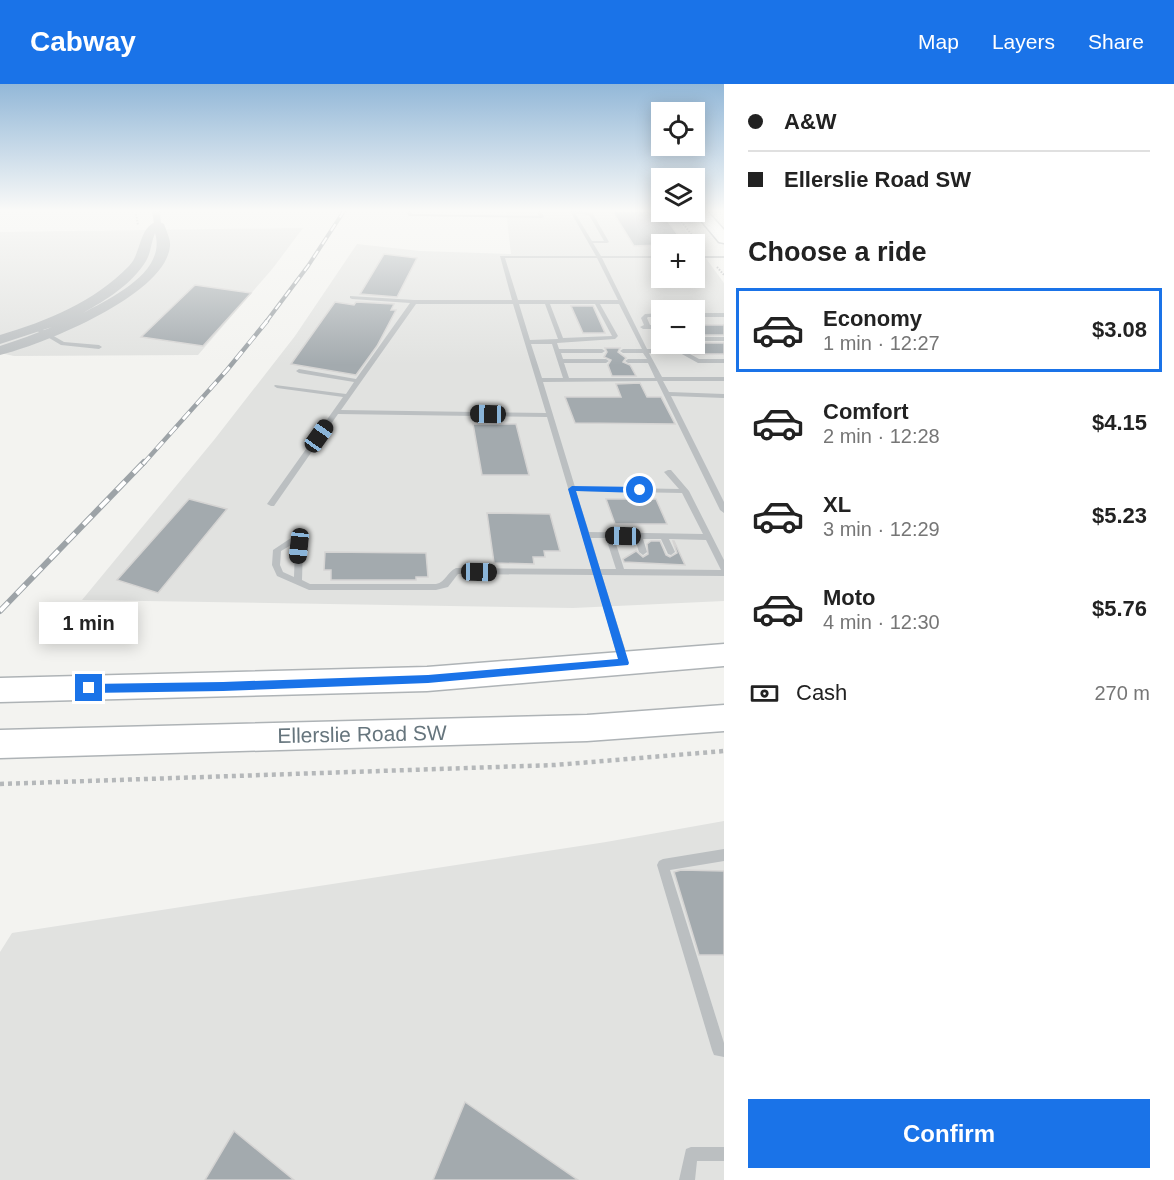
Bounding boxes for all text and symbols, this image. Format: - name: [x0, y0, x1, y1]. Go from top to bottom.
- text: Cabway: [30, 26, 136, 57]
- text: Map: [918, 30, 959, 53]
- text: Layers: [992, 30, 1055, 53]
- text: Share: [1088, 30, 1144, 53]
- map controls: [651, 102, 705, 354]
- button: locate: [651, 102, 705, 156]
- text: A&W: [784, 109, 837, 134]
- text: Ellerslie Road SW: [784, 167, 971, 192]
- button: layers: [651, 168, 705, 222]
- button: +: [651, 234, 705, 288]
- text: Choose a ride: [748, 237, 927, 267]
- button: −: [651, 300, 705, 354]
- icon: car: [751, 303, 805, 357]
- text: Economy: [823, 306, 922, 331]
- text: $3.08: [1092, 317, 1147, 342]
- text: 1 min · 12:27: [823, 332, 940, 354]
- icon: car: [751, 396, 805, 450]
- text: Comfort: [823, 399, 909, 424]
- car: [470, 405, 506, 423]
- text: $4.15: [1092, 410, 1147, 435]
- car: [301, 416, 337, 456]
- text: 2 min · 12:28: [823, 425, 940, 447]
- route start: [626, 476, 653, 503]
- icon: car: [751, 489, 805, 543]
- text: XL: [823, 492, 851, 517]
- text: $5.23: [1092, 503, 1147, 528]
- text: 3 min · 12:29: [823, 518, 940, 540]
- car: [288, 527, 310, 565]
- car: [605, 527, 641, 545]
- car: [461, 563, 497, 581]
- icon: car: [751, 582, 805, 636]
- text: Moto: [823, 585, 876, 610]
- text: $5.76: [1092, 596, 1147, 621]
- callout: 1 min: [40, 601, 138, 643]
- text: 4 min · 12:30: [823, 611, 940, 633]
- text: 1 min: [62, 612, 115, 634]
- route end: [75, 674, 102, 701]
- icon: cash: [748, 677, 781, 710]
- text: Cash: [796, 680, 847, 705]
- text: 270 m: [1094, 682, 1150, 704]
- street label: Ellerslie Road SW: [277, 721, 447, 747]
- button: Confirm: [748, 1099, 1150, 1168]

